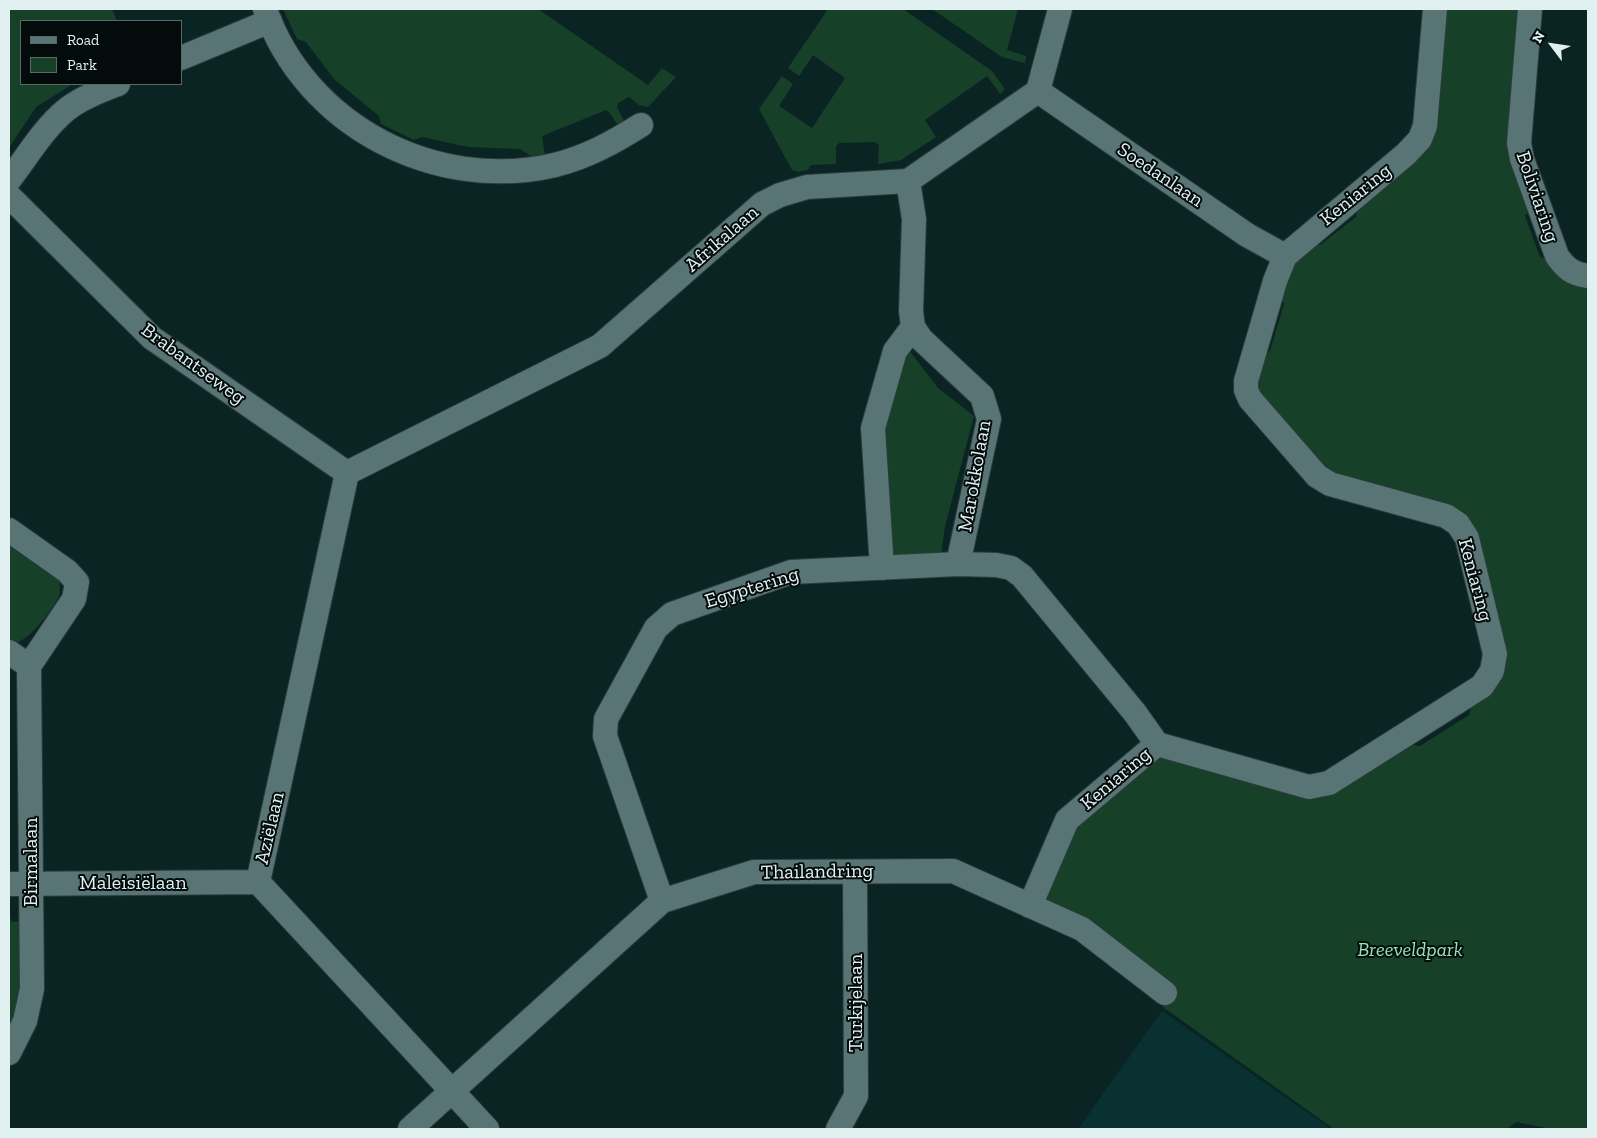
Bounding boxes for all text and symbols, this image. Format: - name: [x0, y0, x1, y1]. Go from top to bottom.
- legend: [20, 20, 182, 85]
- north arrow: [1527, 20, 1577, 70]
- text: N: [1529, 28, 1549, 46]
- text: Road: [67, 31, 99, 49]
- text: Park: [67, 56, 97, 74]
- street label: Soedanlaan: [1112, 138, 1208, 212]
- street label: Boliviaring: [1510, 148, 1564, 246]
- street label: Keniaring: [1315, 159, 1397, 231]
- street label: Afrikalaan: [680, 201, 764, 277]
- street label: Brabantseweg: [136, 318, 250, 410]
- street label: Marokkolaan: [953, 418, 997, 534]
- street label: Keniaring: [1452, 536, 1498, 624]
- street label: Egyptering: [702, 562, 802, 614]
- street label: Keniaring: [1076, 742, 1156, 816]
- street label: Aziëlaan: [250, 790, 290, 866]
- street label: Birmalaan: [19, 817, 43, 907]
- street label: Thailandring: [760, 859, 874, 885]
- street label: Maleisiëlaan: [79, 871, 187, 895]
- park label: Breeveldpark: [1357, 938, 1463, 962]
- street label: Turkijelaan: [844, 954, 868, 1052]

